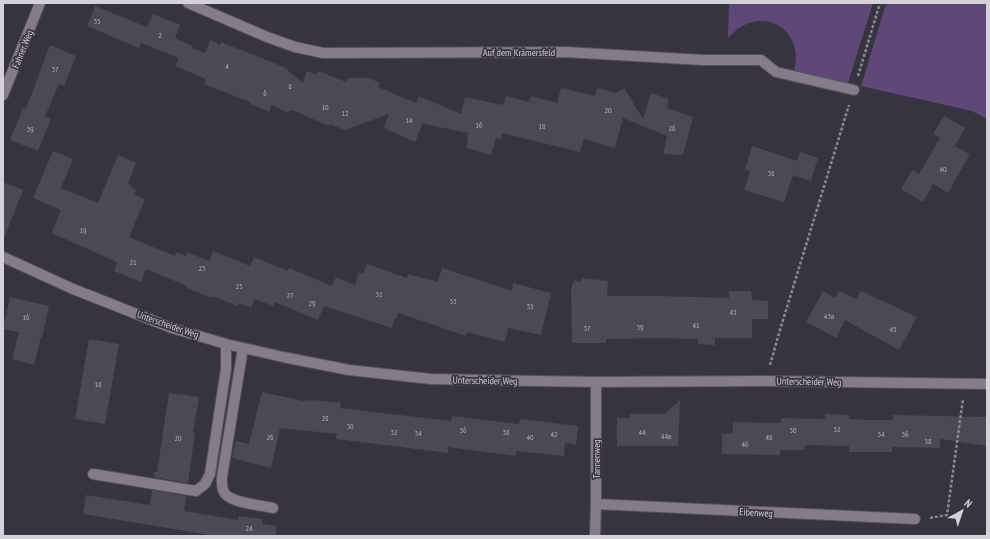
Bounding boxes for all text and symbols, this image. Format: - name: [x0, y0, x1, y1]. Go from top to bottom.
- house number: 35: [93, 16, 101, 26]
- street label: Fahner Weg: [9, 28, 36, 70]
- house number: 2: [158, 30, 162, 40]
- street label: Auf dem Krämersfeld: [483, 46, 555, 59]
- house number: 4: [225, 61, 229, 71]
- house number: 37: [51, 64, 59, 74]
- house number: 8: [288, 81, 292, 91]
- house number: 6: [263, 88, 267, 98]
- house number: 10: [321, 102, 329, 112]
- house number: 20: [604, 105, 612, 115]
- house number: 12: [341, 108, 349, 118]
- house number: 14: [405, 115, 413, 125]
- house number: 16: [475, 120, 483, 130]
- house number: 18: [538, 121, 546, 131]
- house number: 26: [668, 123, 676, 133]
- house number: 39: [26, 124, 34, 134]
- house number: 40: [939, 164, 947, 174]
- house number: 38: [767, 168, 775, 178]
- house number: 19: [79, 225, 87, 235]
- house number: 21: [129, 257, 137, 267]
- house number: 23: [198, 263, 206, 273]
- house number: 25: [235, 281, 243, 291]
- house number: 31: [375, 289, 383, 299]
- house number: 27: [286, 290, 294, 300]
- house number: 33: [449, 296, 457, 306]
- house number: 29: [308, 298, 316, 308]
- house number: 35: [526, 301, 534, 311]
- house number: 43: [729, 307, 737, 317]
- street label: Unterscheider Weg: [135, 308, 201, 341]
- house number: 43a: [824, 311, 834, 321]
- house number: 16: [22, 312, 30, 322]
- house number: 41: [692, 320, 700, 330]
- house number: 39: [636, 322, 644, 332]
- house number: 37: [583, 323, 591, 333]
- house number: 45: [889, 324, 897, 334]
- street label: Unterscheider Weg: [453, 373, 517, 388]
- street label: Unterscheider Weg: [777, 374, 841, 389]
- house number: 18: [94, 379, 102, 389]
- house number: 28: [321, 413, 329, 423]
- house number: 30: [346, 421, 354, 431]
- house number: 52: [833, 424, 841, 434]
- house number: 36: [459, 425, 467, 435]
- house number: 50: [789, 425, 797, 435]
- house number: 32: [390, 427, 398, 437]
- house number: 38: [502, 427, 510, 437]
- house number: 44: [638, 427, 646, 437]
- house number: 34: [414, 428, 422, 438]
- house number: 42: [550, 429, 558, 439]
- house number: 54: [877, 429, 885, 439]
- house number: 56: [901, 429, 909, 439]
- house number: 44a: [661, 431, 671, 441]
- house number: 26: [266, 432, 274, 442]
- house number: 40: [526, 432, 534, 442]
- house number: 48: [765, 432, 773, 442]
- house number: 20: [174, 433, 182, 443]
- house number: 58: [924, 436, 932, 446]
- street label: Tannenweg: [590, 439, 603, 479]
- house number: 46: [741, 439, 749, 449]
- north arrow: [942, 491, 982, 531]
- text: N: [962, 496, 975, 511]
- street label: Eibenweg: [739, 505, 773, 520]
- house number: 24: [245, 523, 253, 533]

